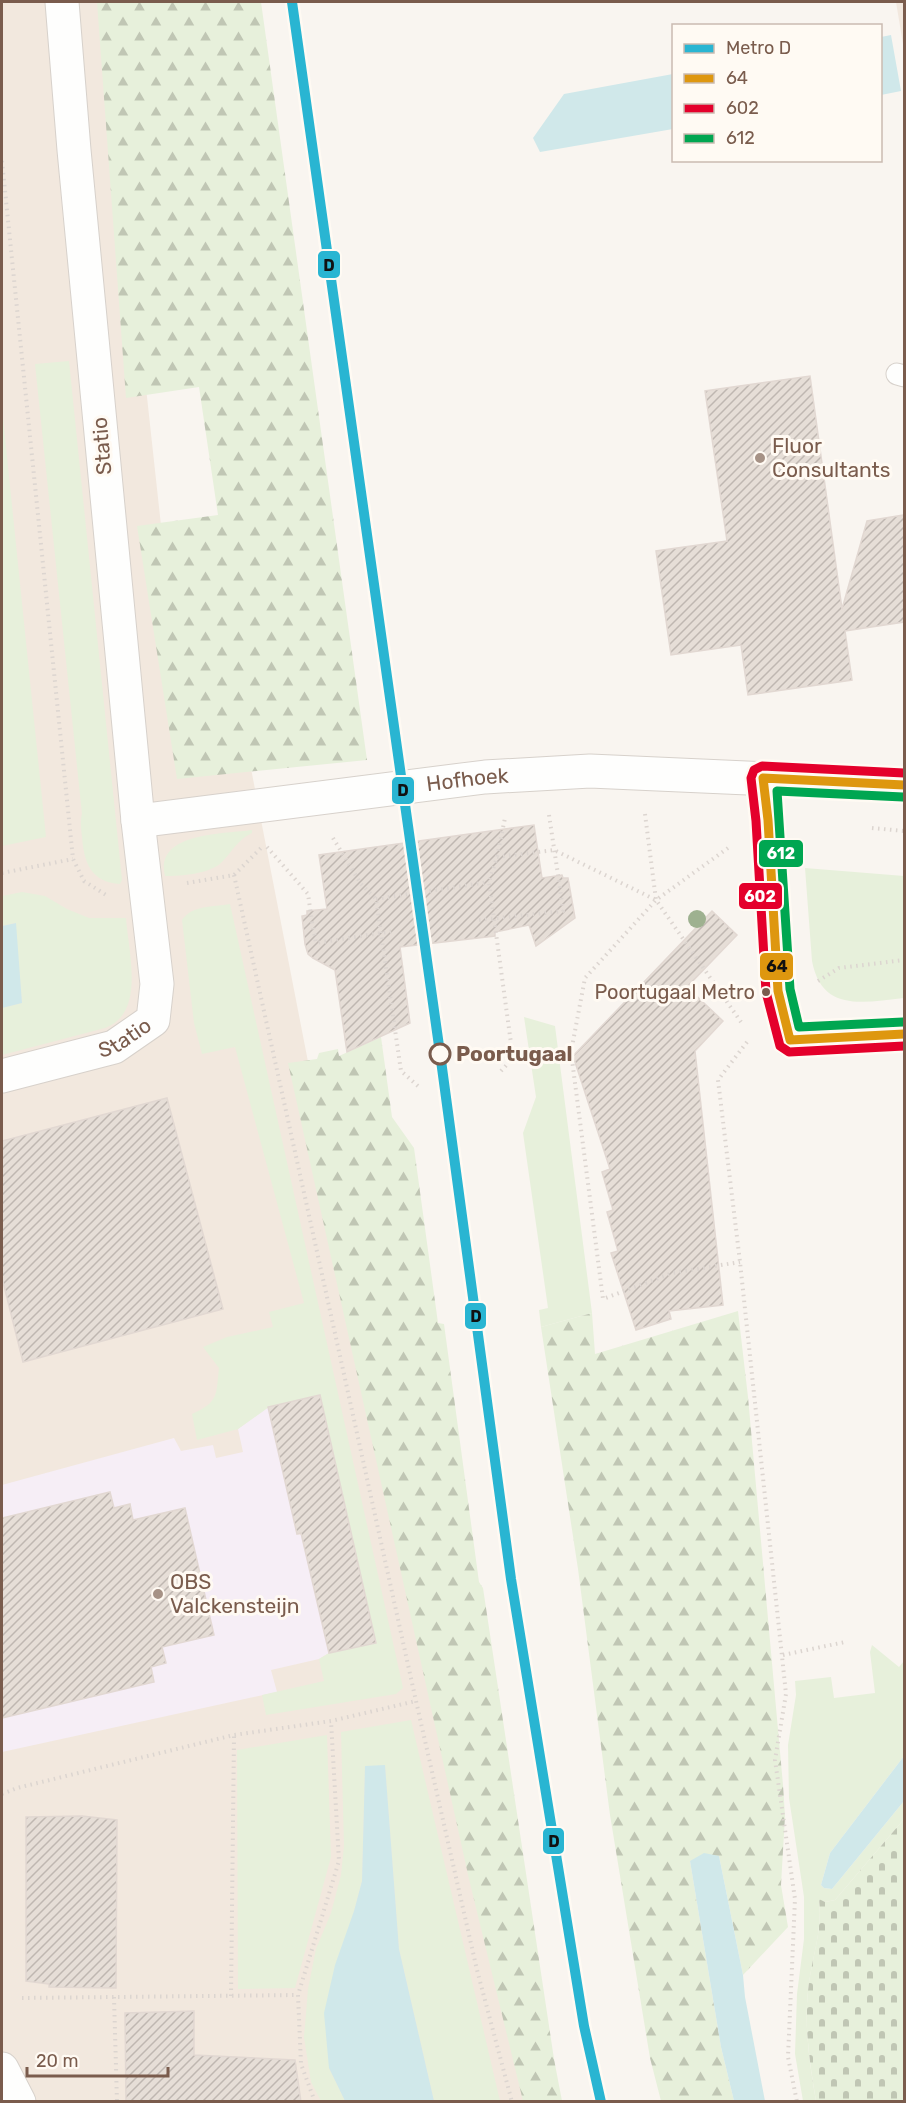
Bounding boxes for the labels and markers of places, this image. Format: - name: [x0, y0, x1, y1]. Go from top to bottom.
- place label: Fluor Consultants: [772, 433, 891, 482]
- marker: Fluor Consultants: [753, 451, 767, 465]
- place label: Poortugaal Metro: [594, 980, 755, 1004]
- marker: Poortugaal Metro: [760, 986, 772, 998]
- place label: Poortugaal: [456, 1041, 573, 1066]
- marker: Poortugaal: [429, 1043, 451, 1065]
- place label: OBS Valckensteijn: [170, 1569, 299, 1618]
- marker: OBS Valckensteijn: [151, 1587, 165, 1601]

